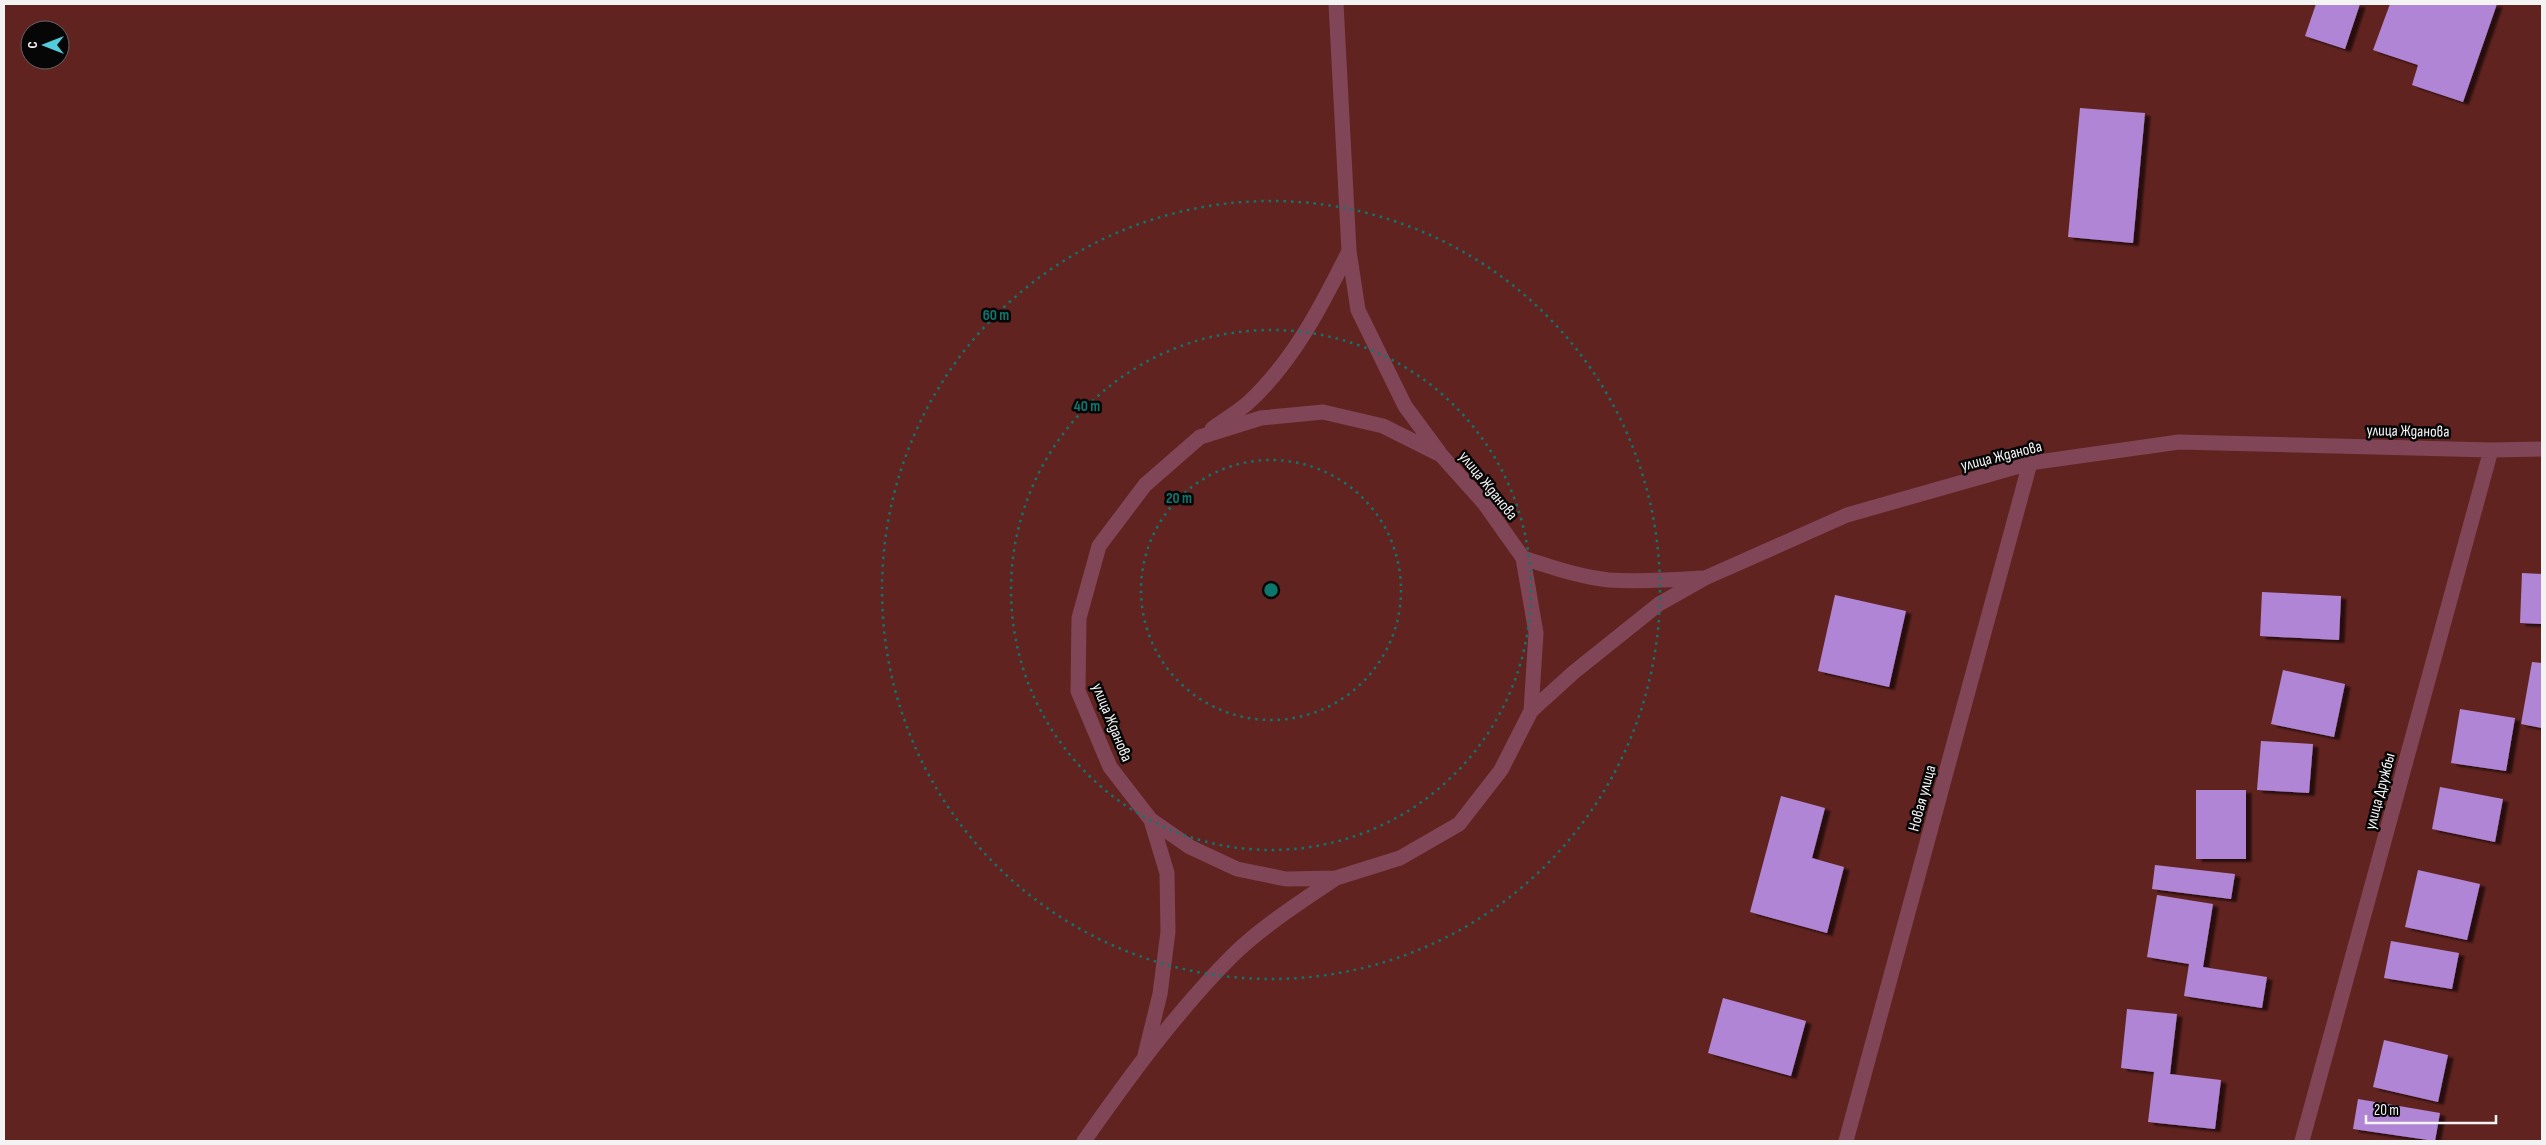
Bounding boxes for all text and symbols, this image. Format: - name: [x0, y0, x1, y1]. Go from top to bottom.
- north arrow: [20, 20, 70, 70]
- text: С: [24, 41, 41, 49]
- text: 60 m: [983, 306, 1009, 325]
- text: 40 m: [1074, 397, 1100, 416]
- street label: улица Жданова: [2366, 421, 2450, 442]
- street label: улица Жданова: [1959, 437, 2044, 476]
- street label: улица Жданова: [1454, 448, 1521, 524]
- text: 20 m: [1166, 489, 1192, 508]
- centre of rings: [1262, 581, 1280, 599]
- street label: улица Жданова: [1087, 681, 1136, 765]
- street label: улица Дружбы: [2361, 751, 2400, 832]
- street label: Новая улица: [1905, 763, 1940, 834]
- scale bar: [2366, 1092, 2496, 1124]
- text: 20 m: [2374, 1101, 2399, 1120]

